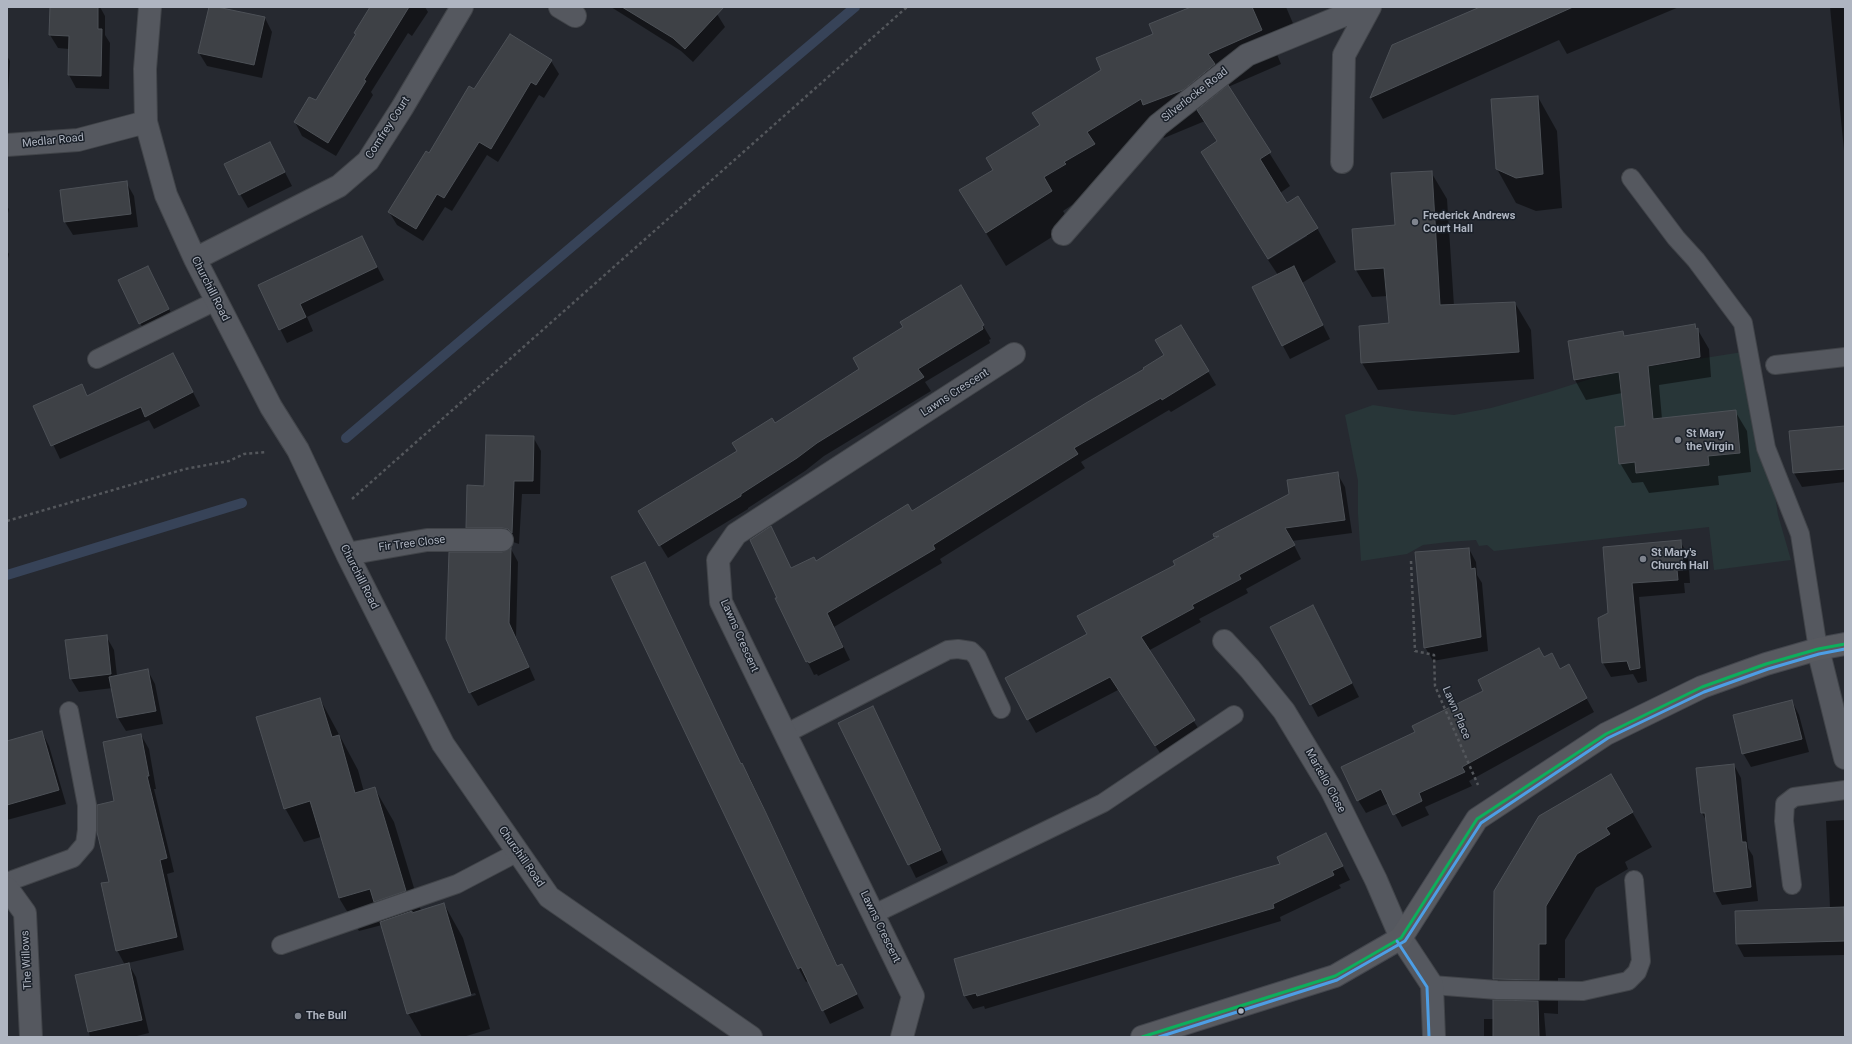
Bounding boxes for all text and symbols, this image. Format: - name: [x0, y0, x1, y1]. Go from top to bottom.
- street label: Silverlocke Road: [1159, 65, 1231, 125]
- street label: Comfrey Court: [363, 94, 413, 162]
- street label: Medlar Road: [21, 131, 85, 151]
- place label: Frederick Andrews Court Hall: [1423, 209, 1515, 235]
- marker: Frederick Andrews Court Hall: [1410, 217, 1420, 227]
- street label: Churchill Road: [188, 254, 232, 324]
- street label: Lawns Crescent: [919, 366, 991, 420]
- place label: St Mary the Virgin: [1686, 427, 1734, 453]
- marker: St Mary the Virgin: [1673, 435, 1683, 445]
- street label: Fir Tree Close: [378, 533, 446, 555]
- street label: Churchill Road: [337, 542, 381, 612]
- place label: St Mary's Church Hall: [1651, 546, 1709, 572]
- marker: St Mary's Church Hall: [1638, 554, 1648, 564]
- street label: Lawns Crescent: [717, 598, 761, 674]
- street label: Lawn Place: [1439, 685, 1473, 741]
- street label: Martello Close: [1302, 747, 1348, 815]
- street label: Churchill Road: [495, 824, 547, 890]
- street label: Lawns Crescent: [857, 889, 903, 965]
- street label: The Willows: [19, 930, 35, 990]
- unlabelled marker: [1236, 1006, 1246, 1016]
- place label: The Bull: [306, 1009, 347, 1023]
- marker: The Bull: [293, 1011, 303, 1021]

